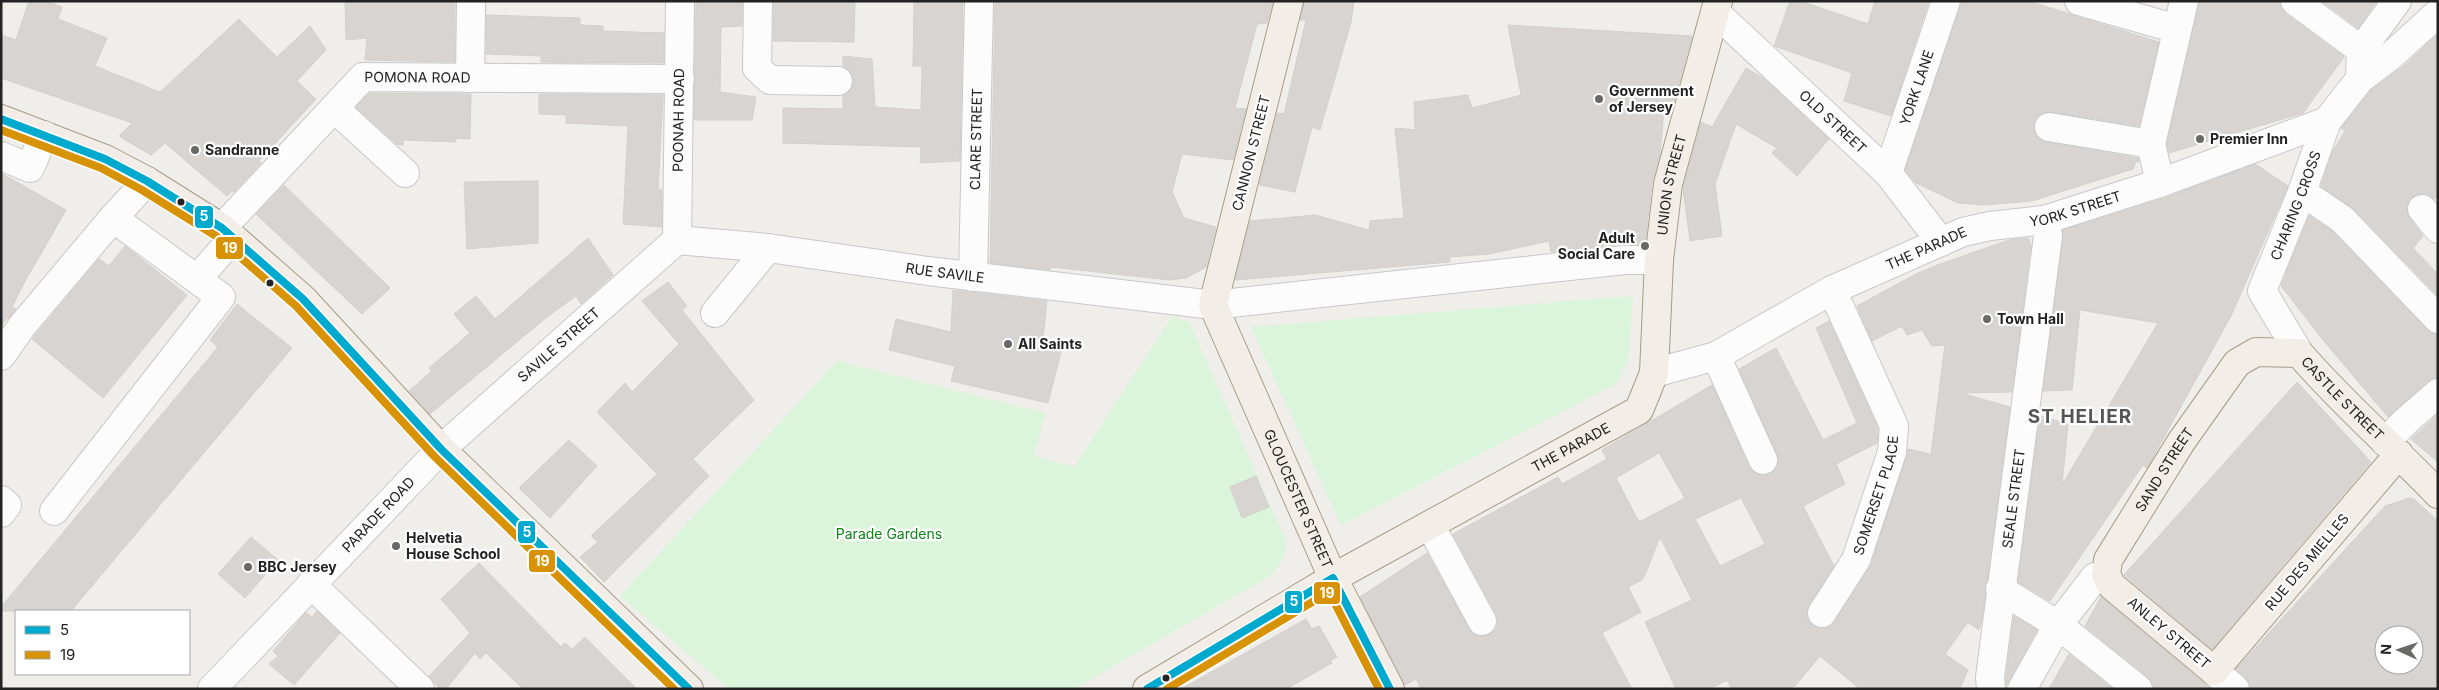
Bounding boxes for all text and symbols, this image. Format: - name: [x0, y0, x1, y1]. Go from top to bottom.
- street label: YORK LANE: [1896, 48, 1937, 128]
- street label: POMONA ROAD: [364, 68, 471, 86]
- street label: POONAH ROAD: [669, 68, 687, 172]
- place label: Government of Jersey: [1609, 82, 1694, 115]
- street label: OLD STREET: [1796, 86, 1870, 157]
- street label: CLARE STREET: [966, 88, 985, 190]
- street label: CANNON STREET: [1228, 93, 1273, 213]
- marker: Government of Jersey: [1593, 93, 1605, 105]
- place label: Premier Inn: [2210, 130, 2288, 147]
- street label: UNION STREET: [1653, 132, 1689, 236]
- marker: Premier Inn: [2194, 133, 2206, 145]
- place label: Sandranne: [205, 141, 279, 158]
- marker: Sandranne: [189, 144, 201, 156]
- street label: CHARING CROSS: [2266, 148, 2324, 263]
- street label: YORK STREET: [2029, 187, 2123, 230]
- unlabelled marker: [176, 197, 186, 207]
- line badge: 5: [194, 205, 214, 229]
- text: 5: [200, 207, 209, 224]
- street label: THE PARADE: [1883, 222, 1969, 273]
- place label: Adult Social Care: [1558, 229, 1635, 262]
- line badge: 19: [215, 236, 244, 260]
- text: 19: [222, 239, 238, 256]
- marker: Adult Social Care: [1639, 240, 1651, 252]
- street label: RUE SAVILE: [904, 259, 985, 286]
- unlabelled marker: [265, 278, 275, 288]
- street label: SAVILE STREET: [514, 303, 603, 385]
- place label: Town Hall: [1997, 310, 2064, 327]
- marker: Town Hall: [1981, 313, 1993, 325]
- place label: All Saints: [1018, 335, 1082, 352]
- marker: All Saints: [1002, 338, 1014, 350]
- street label: CASTLE STREET: [2298, 353, 2388, 444]
- district label: ST HELIER: [2028, 405, 2132, 428]
- street label: THE PARADE: [1529, 419, 1613, 475]
- street label: SAND STREET: [2131, 424, 2197, 515]
- street label: GLOUCESTER STREET: [1261, 426, 1337, 571]
- street label: SOMERSET PLACE: [1849, 435, 1901, 557]
- street label: SEALE STREET: [1998, 448, 2028, 549]
- street label: PARADE ROAD: [338, 473, 418, 556]
- street label: RUE DES MIELLES: [2261, 510, 2352, 614]
- line badge: 5: [517, 520, 536, 544]
- text: 5: [523, 523, 532, 540]
- park label: Parade Gardens: [836, 525, 942, 542]
- place label: Helvetia House School: [406, 529, 500, 562]
- marker: Helvetia House School: [390, 540, 402, 552]
- line badge: 19: [528, 549, 556, 573]
- text: 19: [534, 552, 550, 569]
- place label: BBC Jersey: [258, 558, 337, 575]
- marker: BBC Jersey: [242, 561, 254, 573]
- line badge: 19: [1313, 581, 1341, 605]
- text: 19: [1319, 584, 1335, 601]
- line badge: 5: [1284, 590, 1303, 614]
- text: 5: [1290, 592, 1299, 609]
- street label: ANLEY STREET: [2124, 593, 2214, 672]
- legend: [15, 610, 190, 675]
- text: 5: [60, 620, 69, 639]
- north arrow: [2374, 625, 2424, 675]
- text: N: [2377, 644, 2394, 655]
- text: 19: [60, 645, 75, 664]
- unlabelled marker: [1161, 673, 1171, 683]

